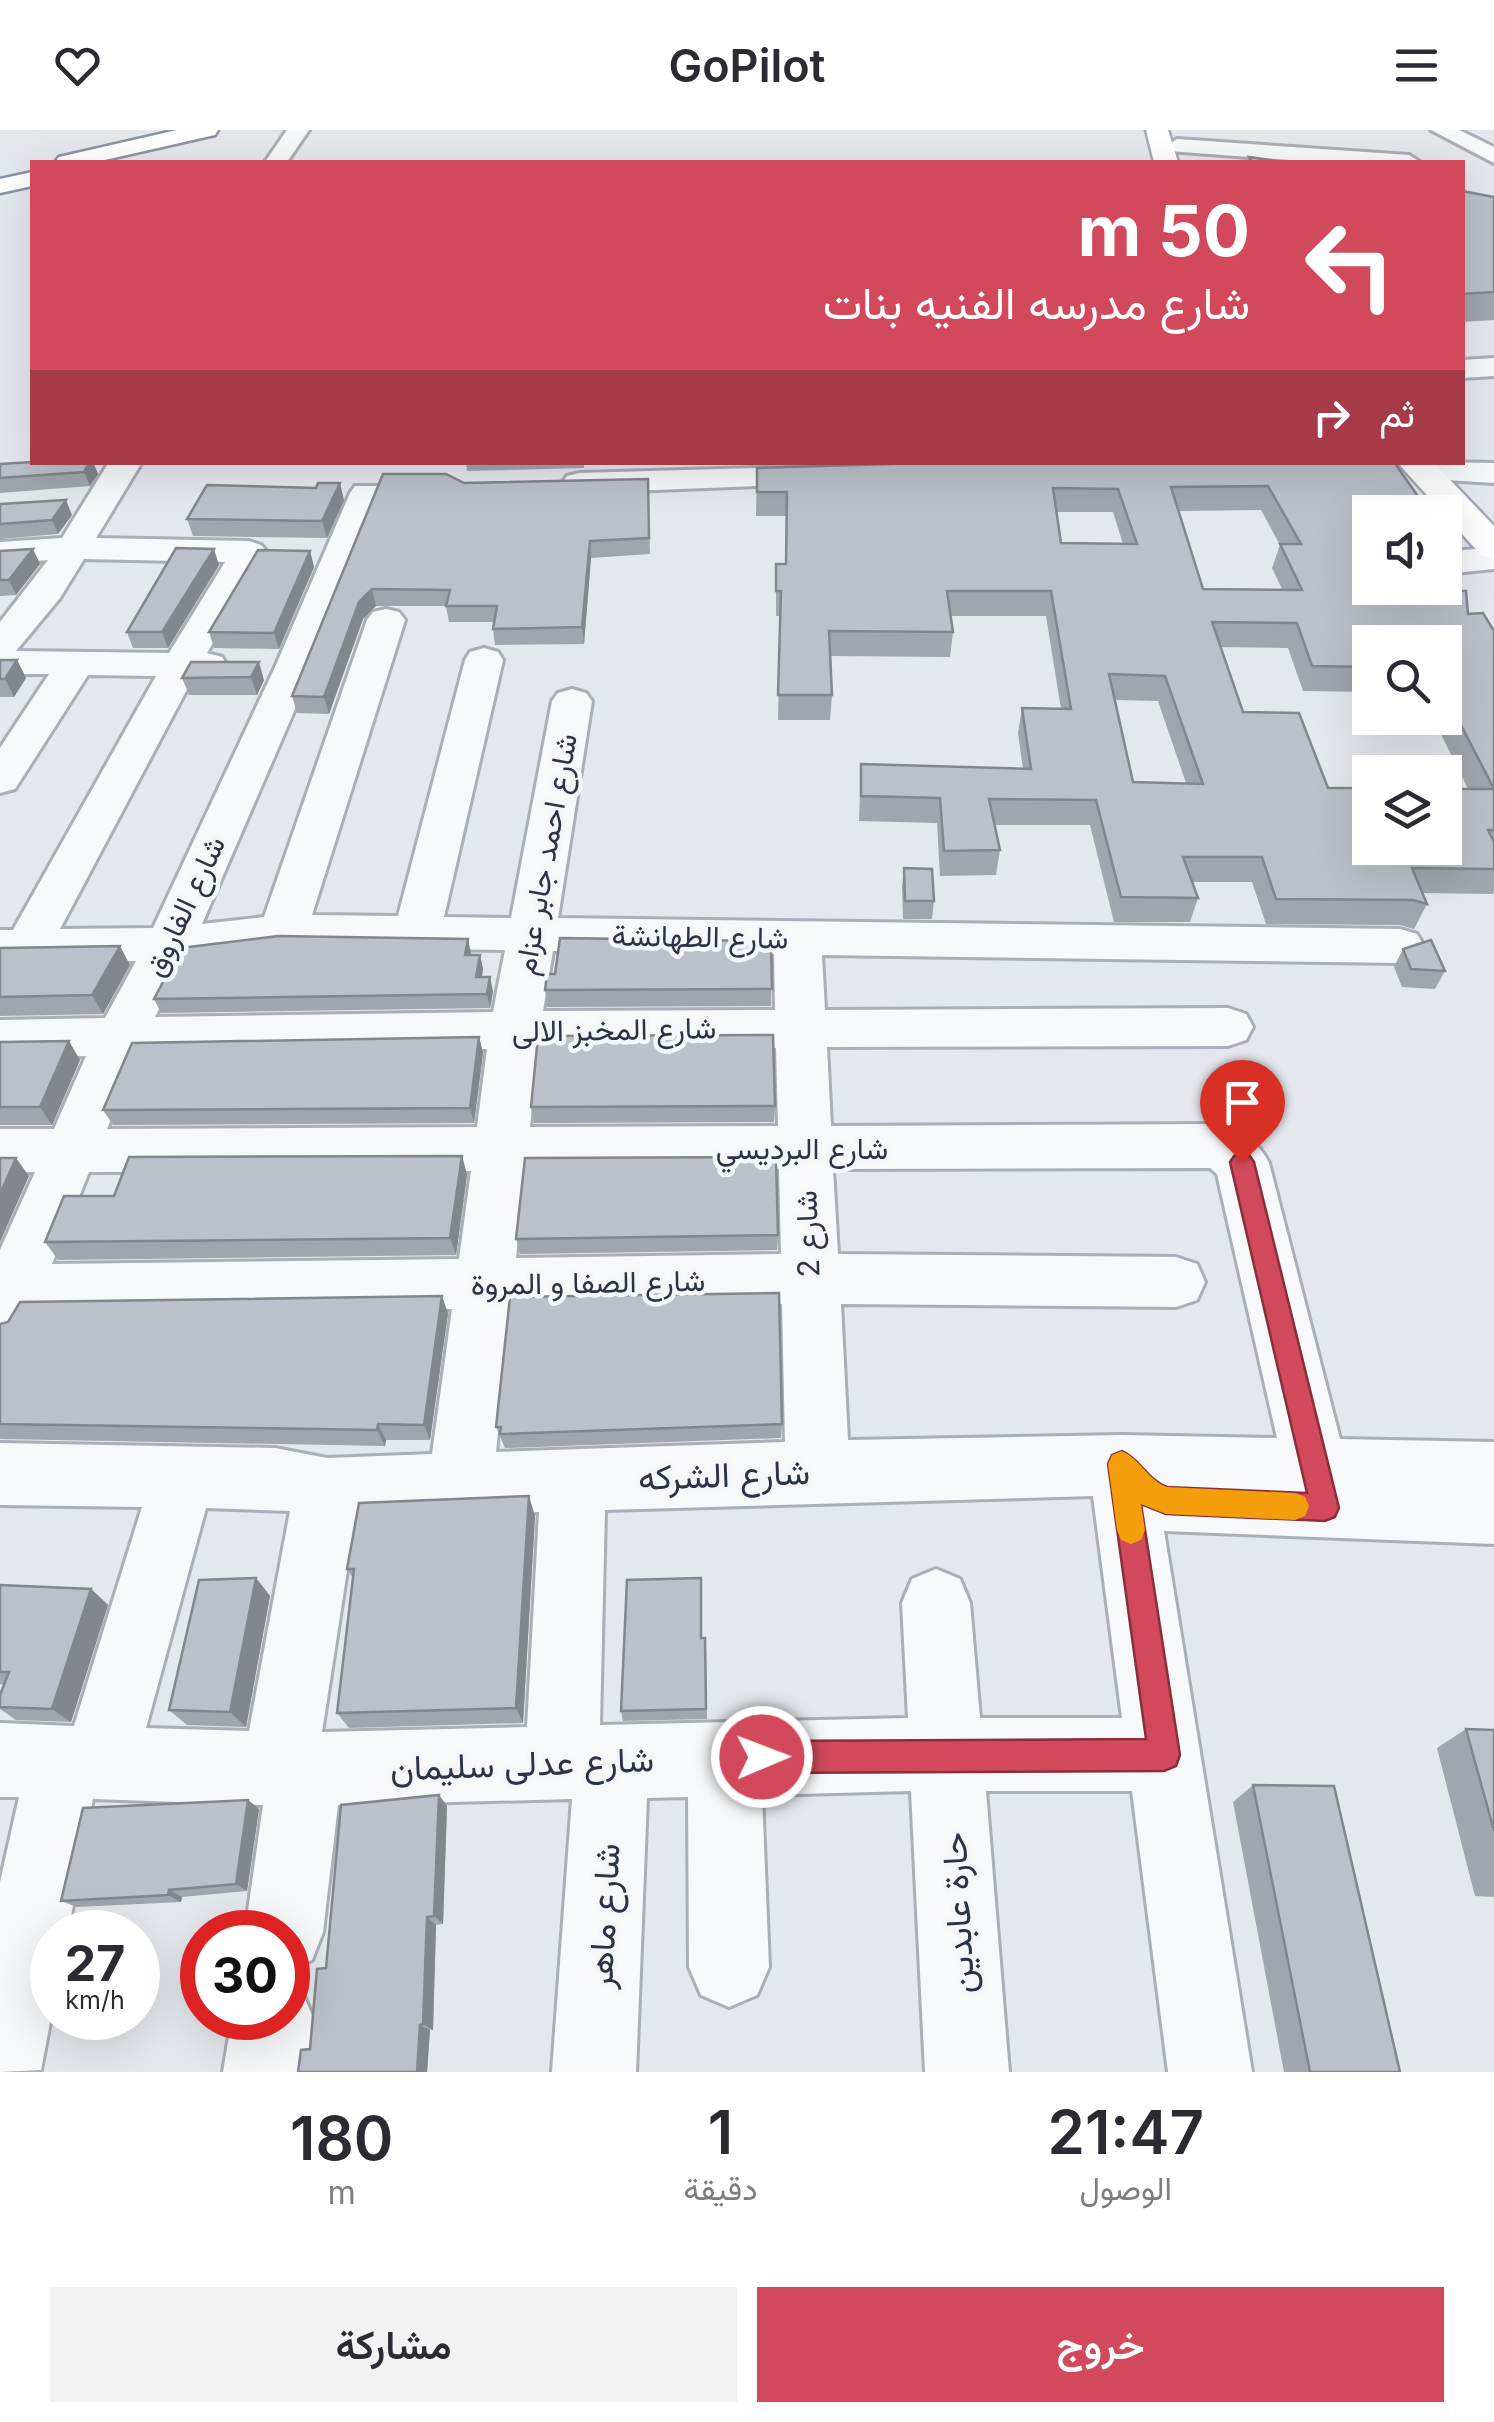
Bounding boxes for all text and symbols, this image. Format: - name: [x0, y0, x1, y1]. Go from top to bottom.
- icon: heart: [50, 38, 105, 93]
- text: GoPilot: [669, 38, 826, 93]
- icon: menu: [1389, 38, 1444, 93]
- text: 50 m: [1078, 188, 1250, 273]
- icon: left: [1285, 200, 1415, 330]
- text: شارع مدرسه الفنيه بنات: [823, 275, 1250, 330]
- icon: right: [1304, 390, 1359, 445]
- text: ثم: [1379, 390, 1415, 436]
- map controls: [1352, 495, 1462, 865]
- button: sound: [1352, 495, 1462, 605]
- button: search: [1352, 625, 1462, 735]
- street label: شارع احمد جابر عزام: [506, 731, 587, 978]
- button: layers: [1352, 755, 1462, 865]
- street label: شارع الفاروق: [136, 830, 235, 983]
- street label: شارع الطهانشة: [611, 916, 789, 959]
- street label: شارع المخبز الالى: [511, 1009, 717, 1052]
- pin: [1200, 1060, 1285, 1163]
- icon: arrive: [1215, 1075, 1270, 1130]
- street label: شارع البرديسي: [716, 1130, 888, 1173]
- street label: شارع 2: [787, 1190, 830, 1278]
- street label: شارع الصفا و المروة: [471, 1262, 706, 1305]
- street label: شارع الشركه: [637, 1450, 811, 1502]
- position arrow: [710, 1705, 814, 1809]
- street label: شارع عدلى سليمان: [389, 1737, 655, 1793]
- street label: حارة عابدين: [932, 1831, 984, 1995]
- street label: شارع ماهر: [578, 1842, 632, 1991]
- speed limit sign: 30: [180, 1910, 310, 2040]
- text: 27: [65, 1933, 125, 1993]
- text: km/h: [65, 1985, 125, 2015]
- text: 1: [708, 2096, 733, 2168]
- text: 21:47: [1048, 2096, 1204, 2168]
- text: 180: [290, 2102, 393, 2174]
- text: دقيقة: [683, 2169, 758, 2208]
- text: الوصول: [1080, 2169, 1172, 2208]
- text: m: [328, 2173, 356, 2212]
- button: مشاركة: [50, 2287, 737, 2402]
- button: خروج: [757, 2287, 1444, 2402]

